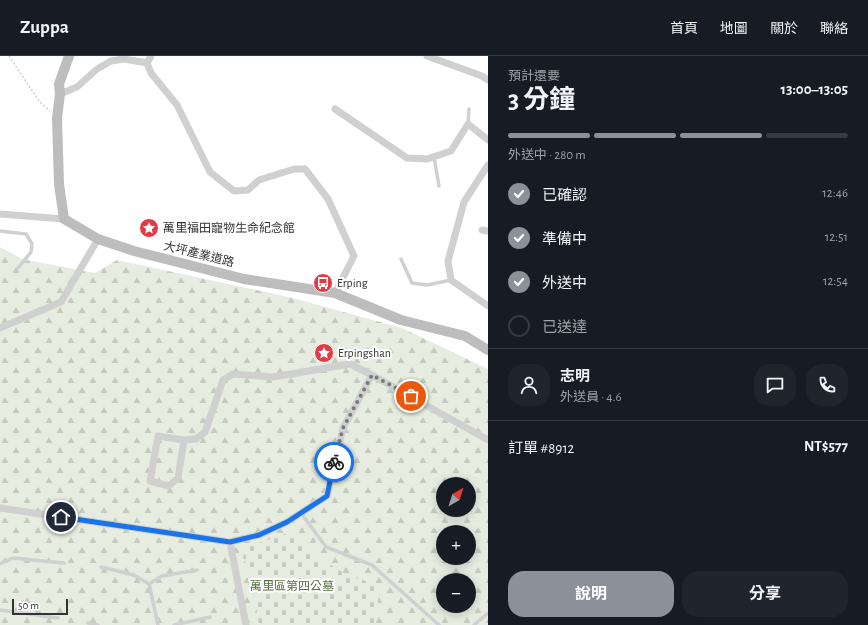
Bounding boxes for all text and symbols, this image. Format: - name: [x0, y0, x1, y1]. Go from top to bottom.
- text: Zuppa: [20, 18, 69, 37]
- text: 首頁: [670, 22, 698, 36]
- text: 地圖: [720, 22, 748, 36]
- text: 關於: [770, 22, 798, 36]
- text: 聯絡: [820, 22, 848, 36]
- text: 預計還要: [508, 70, 560, 83]
- text: 13:00–13:05: [781, 82, 848, 97]
- text: 3 分鐘: [508, 87, 575, 113]
- text: 外送中 · 280 m: [508, 149, 586, 162]
- icon: check: [508, 183, 530, 205]
- text: 12:46: [822, 187, 848, 200]
- text: 已確認: [542, 188, 587, 203]
- place icon: 萬里福田寵物生命紀念館: [138, 217, 160, 239]
- place label: 萬里福田寵物生命紀念館: [163, 221, 295, 234]
- icon: check: [508, 227, 530, 249]
- text: 12:51: [825, 231, 848, 244]
- text: 準備中: [542, 232, 587, 247]
- street label: 大坪產業道路: [163, 238, 236, 269]
- icon: check: [508, 271, 530, 293]
- bus stop icon: Erping: [312, 272, 334, 294]
- text: 12:54: [823, 275, 848, 288]
- text: 外送中: [542, 276, 587, 291]
- place label: Erping: [337, 277, 368, 289]
- text: 已送達: [542, 320, 587, 335]
- place icon: Erpingshan: [313, 342, 335, 364]
- place label: Erpingshan: [338, 347, 391, 359]
- button: person: [508, 364, 550, 406]
- button: chat: [754, 364, 796, 406]
- button: phone: [806, 364, 848, 406]
- text: 志明: [560, 369, 590, 384]
- pin: [394, 379, 428, 413]
- icon: bag: [400, 385, 422, 407]
- text: 外送員 · 4.6: [560, 391, 622, 404]
- text: NT$577: [804, 439, 848, 454]
- text: 訂單 #8912: [508, 441, 574, 456]
- courier: [314, 442, 354, 482]
- icon: bike: [323, 451, 345, 473]
- north arrow: [436, 477, 476, 517]
- map controls: [436, 477, 476, 613]
- pin: [44, 500, 78, 534]
- icon: home: [50, 506, 72, 528]
- button: +: [436, 525, 476, 565]
- button: 說明: [508, 571, 674, 617]
- button: 分享: [682, 571, 848, 617]
- button: −: [436, 573, 476, 613]
- park label: 萬里區第四公墓: [250, 580, 334, 592]
- scale bar: [12, 597, 68, 616]
- text: 50 m: [18, 600, 39, 611]

